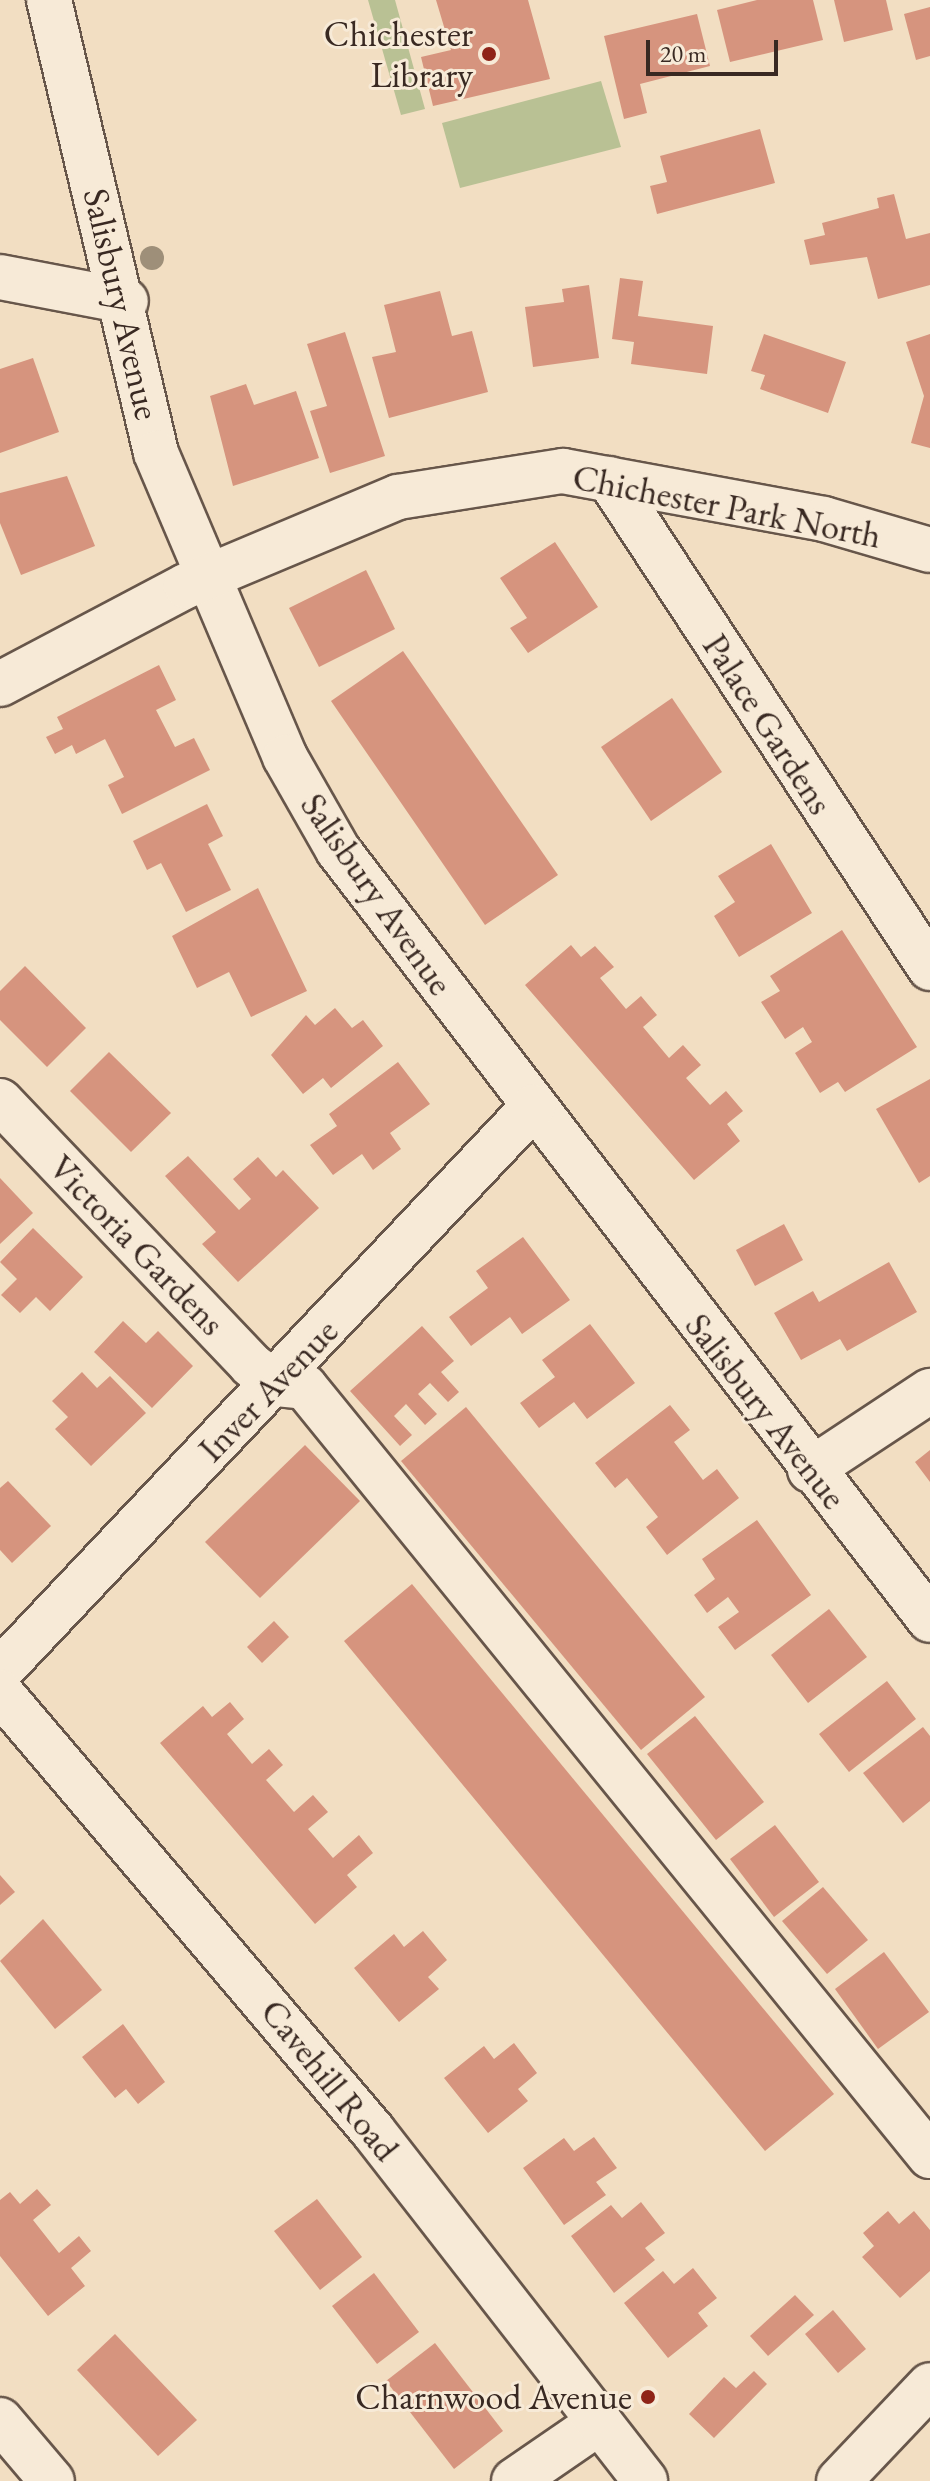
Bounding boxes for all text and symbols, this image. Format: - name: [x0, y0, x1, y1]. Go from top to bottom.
- place label: Chichester Library: [324, 11, 473, 96]
- scale bar: [650, 24, 782, 74]
- text: 20 m: [660, 38, 707, 69]
- marker: Chichester Library: [480, 45, 498, 63]
- street label: Salisbury Avenue: [74, 184, 170, 424]
- street label: Chichester Park North: [569, 455, 885, 557]
- street label: Palace Gardens: [694, 626, 842, 822]
- street label: Salisbury Avenue: [292, 785, 462, 1003]
- street label: Victoria Gardens: [40, 1146, 234, 1344]
- street label: Salisbury Avenue: [676, 1305, 856, 1517]
- street label: Inver Avenue: [189, 1310, 347, 1470]
- street label: Cavehill Road: [252, 1991, 408, 2169]
- place label: Charnwood Avenue: [355, 2375, 632, 2419]
- marker: Charnwood Avenue: [639, 2388, 657, 2406]

